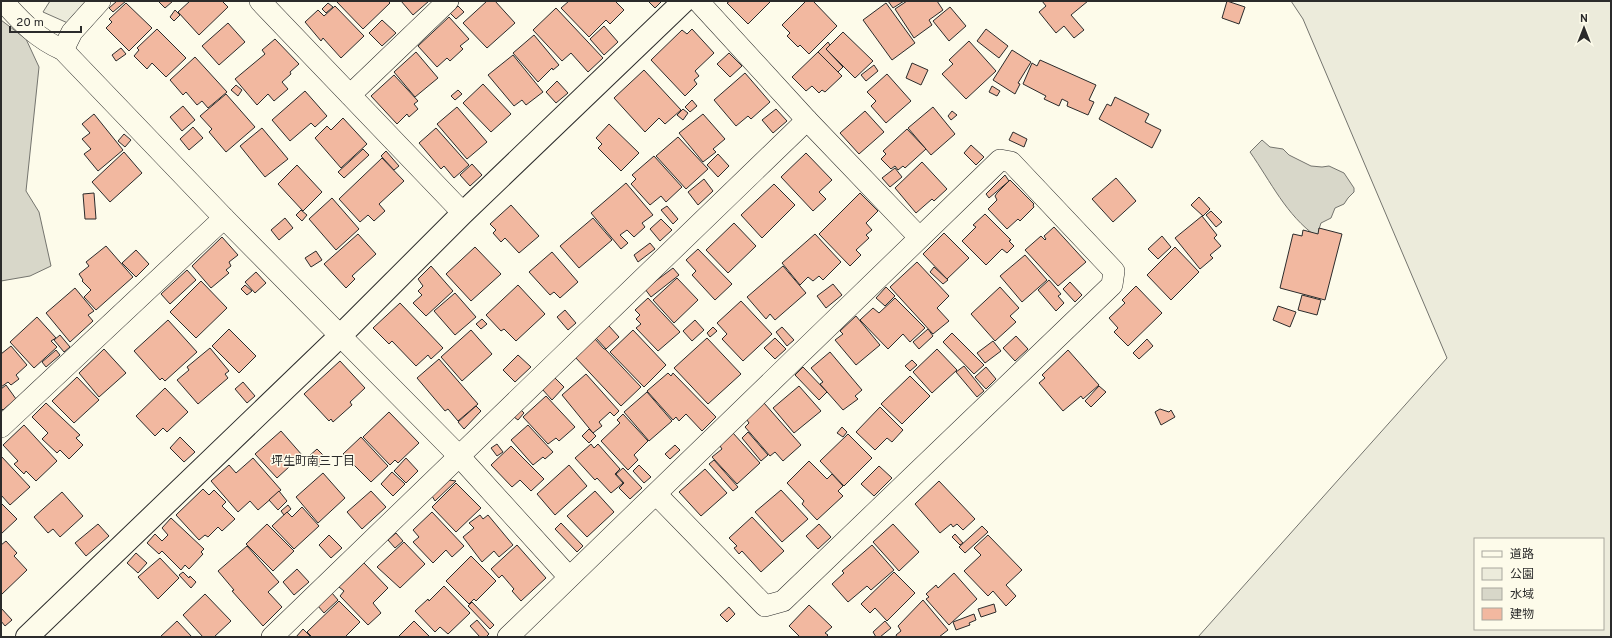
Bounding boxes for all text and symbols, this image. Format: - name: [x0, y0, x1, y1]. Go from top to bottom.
- scale bar: [10, 8, 81, 34]
- north arrow: [1564, 8, 1604, 48]
- text: N: [1580, 12, 1588, 26]
- text: 20 m: [16, 15, 44, 31]
- district label: 坪生町南三丁目: [271, 454, 355, 470]
- legend: [1474, 538, 1604, 630]
- text: 道路: [1510, 547, 1534, 563]
- text: 公園: [1510, 567, 1534, 583]
- text: 水域: [1510, 587, 1534, 603]
- text: 建物: [1510, 607, 1534, 623]

